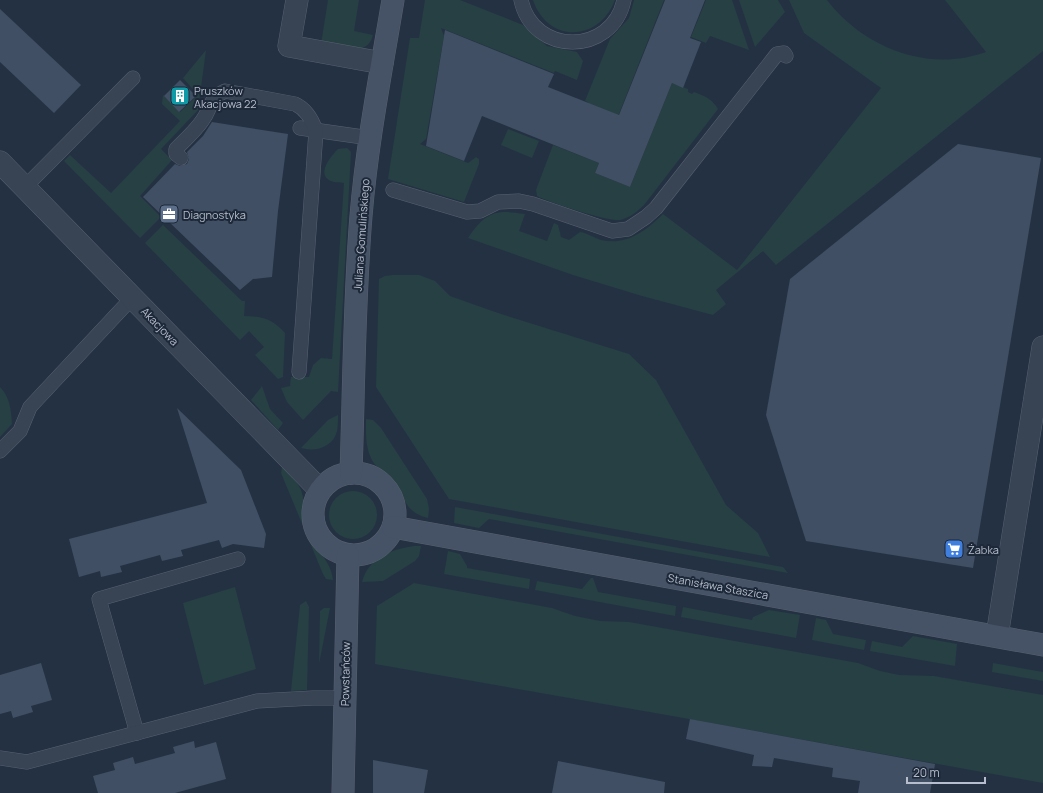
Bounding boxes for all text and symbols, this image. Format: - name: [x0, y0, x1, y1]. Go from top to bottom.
- place label: Pruszków Akacjowa 22: [194, 83, 257, 111]
- building icon: Pruszków Akacjowa 22: [169, 85, 191, 107]
- street label: Juliana Gomulińskiego: [350, 178, 372, 292]
- office icon: Diagnostyka: [158, 203, 180, 225]
- place label: Diagnostyka: [183, 207, 246, 222]
- street label: Akacjowa: [138, 304, 182, 348]
- supermarket icon: Żabka: [943, 538, 965, 560]
- place label: Żabka: [968, 542, 999, 557]
- street label: Stanisława Staszica: [666, 570, 770, 602]
- street label: Powstańców: [337, 641, 353, 706]
- scale bar: [907, 759, 985, 785]
- text: 20 m: [913, 764, 940, 781]

